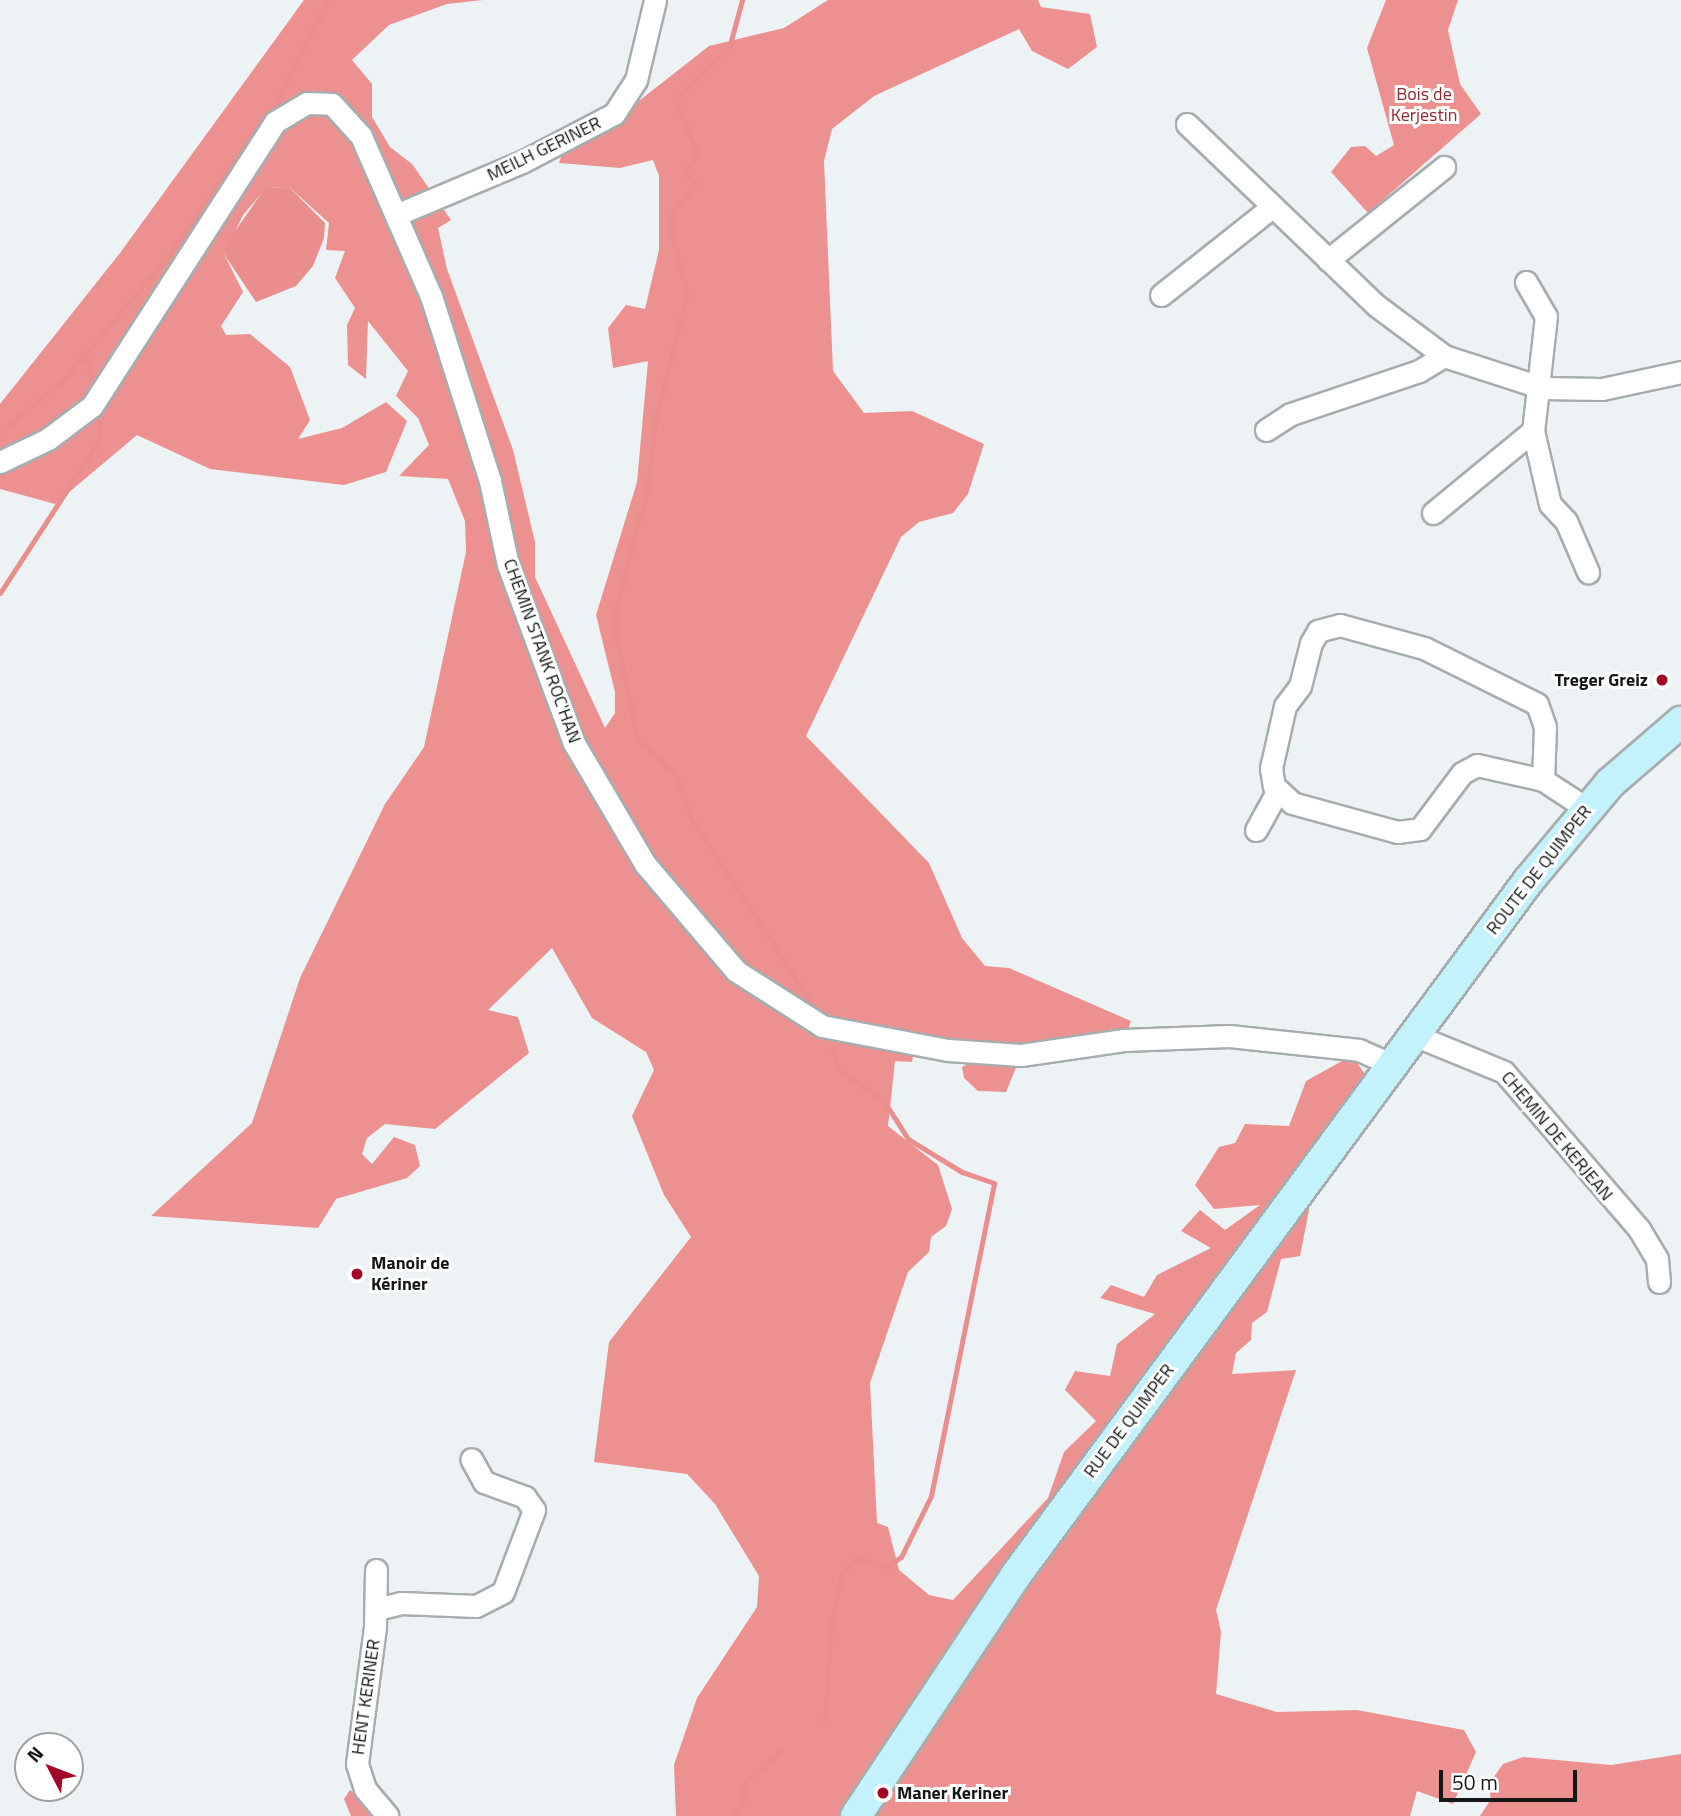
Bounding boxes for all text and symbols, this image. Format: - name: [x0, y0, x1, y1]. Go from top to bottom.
- park label: Bois de Kerjestin: [1391, 84, 1457, 126]
- street label: MEILH GERINER: [484, 112, 604, 186]
- street label: CHEMIN STANK ROC'HAN: [499, 556, 585, 746]
- place label: Treger Greiz: [1554, 669, 1648, 691]
- marker: Treger Greiz: [1654, 672, 1670, 688]
- street label: ROUTE DE QUIMPER: [1482, 801, 1596, 939]
- street label: CHEMIN DE KERJEAN: [1497, 1067, 1617, 1205]
- place label: Manoir de Kériner: [371, 1253, 450, 1296]
- marker: Manoir de Kériner: [349, 1266, 365, 1282]
- street label: RUE DE QUIMPER: [1079, 1360, 1179, 1482]
- street label: HENT KERINER: [347, 1638, 385, 1756]
- north arrow: [14, 1732, 84, 1802]
- text: N: [19, 1739, 50, 1769]
- scale bar: [1443, 1756, 1581, 1800]
- text: 50 m: [1452, 1766, 1498, 1798]
- place label: Maner Keriner: [897, 1782, 1008, 1804]
- marker: Maner Keriner: [875, 1785, 891, 1801]

